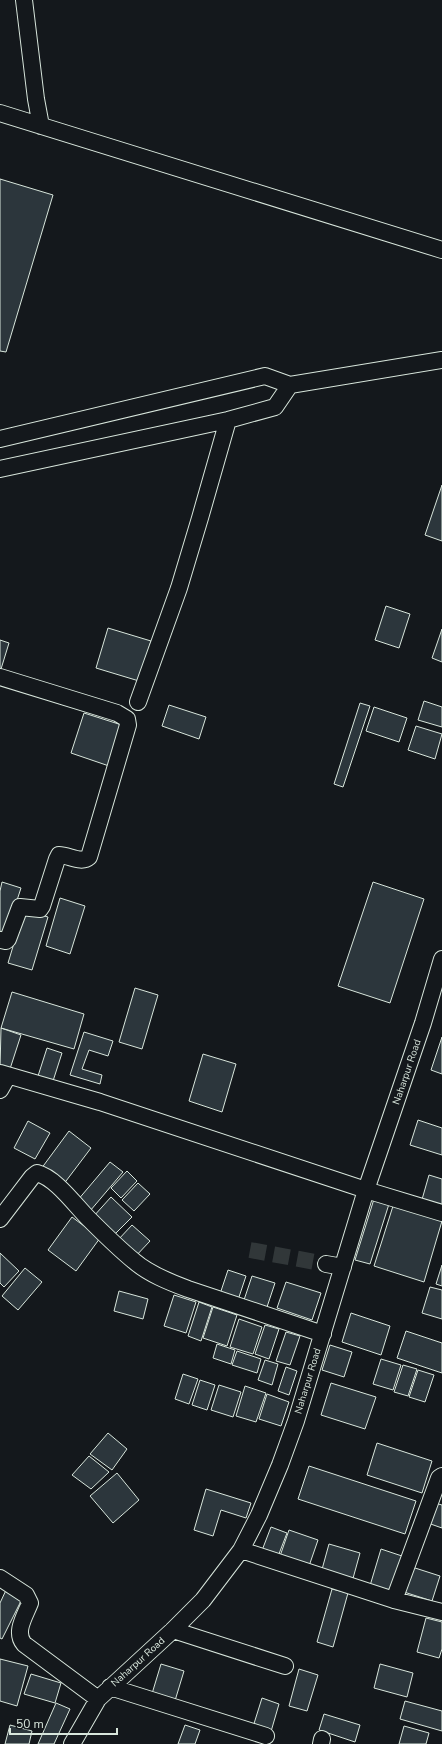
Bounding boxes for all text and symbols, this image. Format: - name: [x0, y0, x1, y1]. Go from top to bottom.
- street label: Naharpur Road: [389, 1037, 425, 1106]
- street label: Naharpur Road: [291, 1346, 325, 1416]
- street label: Naharpur Road: [108, 1634, 168, 1690]
- scale bar: [10, 1710, 117, 1736]
- text: 50 m: [16, 1716, 44, 1732]

